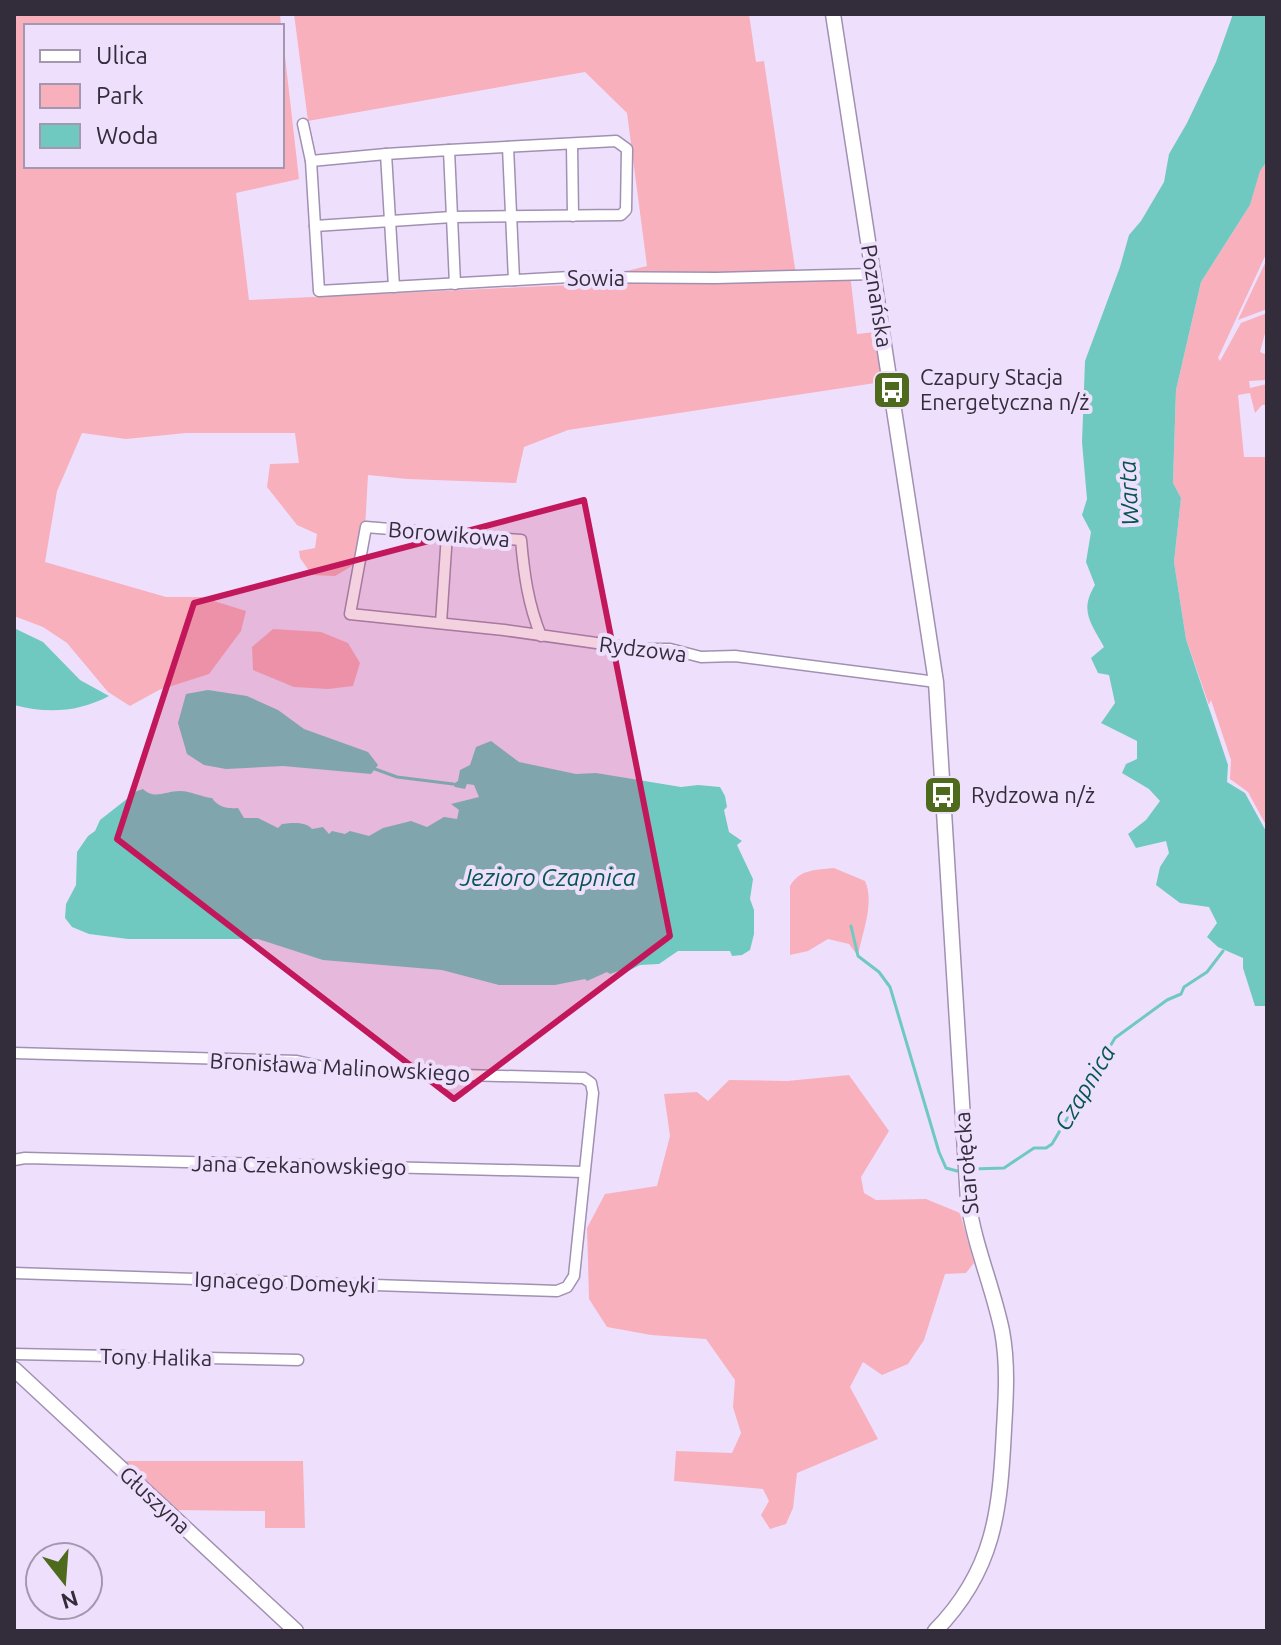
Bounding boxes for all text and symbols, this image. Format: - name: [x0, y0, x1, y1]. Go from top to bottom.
- legend: [24, 24, 284, 168]
- text: Ulica: [96, 42, 148, 69]
- text: Park: [96, 82, 144, 109]
- text: Woda: [96, 122, 158, 149]
- street label: Poznańska: [857, 243, 898, 349]
- street label: Sowia: [567, 265, 625, 290]
- place label: Czapury Stacja Energetyczna n/ż: [920, 364, 1089, 414]
- bus stop icon: Czapury Stacja Energetyczna n/ż: [871, 369, 913, 411]
- water label: Warta: [1113, 460, 1144, 526]
- street label: Borowikowa: [387, 516, 511, 551]
- street label: Rydzowa: [598, 631, 688, 666]
- bus stop icon: Rydzowa n/ż: [922, 774, 964, 816]
- place label: Rydzowa n/ż: [971, 782, 1095, 807]
- water label: Jezioro Czapnica: [459, 864, 636, 891]
- water label: Czapnica: [1049, 1040, 1121, 1135]
- street label: Bronisława Malinowskiego: [209, 1047, 471, 1086]
- street label: Starołęcka: [949, 1111, 982, 1216]
- street label: Jana Czekanowskiego: [191, 1150, 407, 1179]
- street label: Ignacego Domeyki: [194, 1266, 376, 1297]
- street label: Tony Halika: [100, 1343, 212, 1370]
- street label: Głuszyna: [115, 1461, 196, 1539]
- north arrow: [24, 1541, 104, 1621]
- text: N: [58, 1586, 82, 1615]

